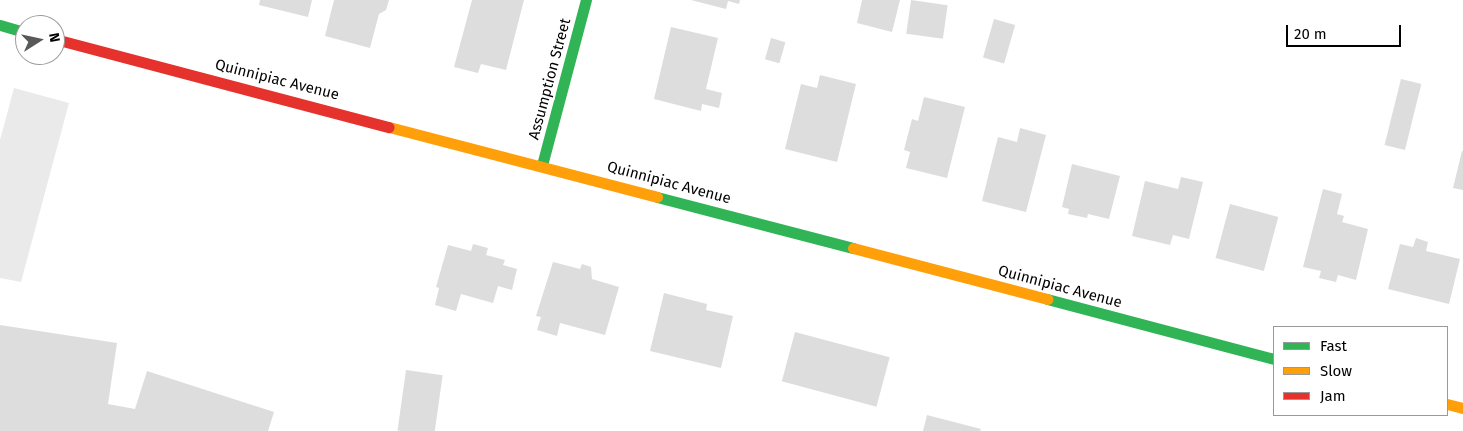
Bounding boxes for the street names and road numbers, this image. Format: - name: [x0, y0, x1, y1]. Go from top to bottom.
- street label: Assumption Street: [525, 16, 575, 142]
- street label: Quinnipiac Avenue: [213, 56, 341, 104]
- street label: Quinnipiac Avenue: [605, 158, 733, 208]
- street label: Quinnipiac Avenue: [996, 262, 1124, 312]

